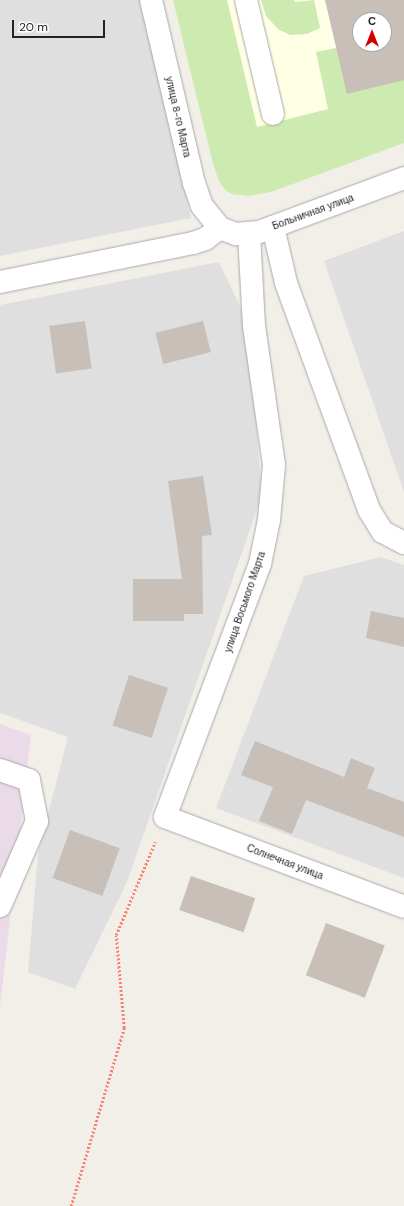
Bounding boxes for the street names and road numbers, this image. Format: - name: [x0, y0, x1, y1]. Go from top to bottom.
- street label: улица 8-го Марта: [163, 75, 193, 159]
- street label: Больничная улица: [271, 192, 355, 232]
- street label: улица Восьмого Марта: [222, 550, 268, 654]
- street label: Солнечная улица: [245, 842, 325, 882]

